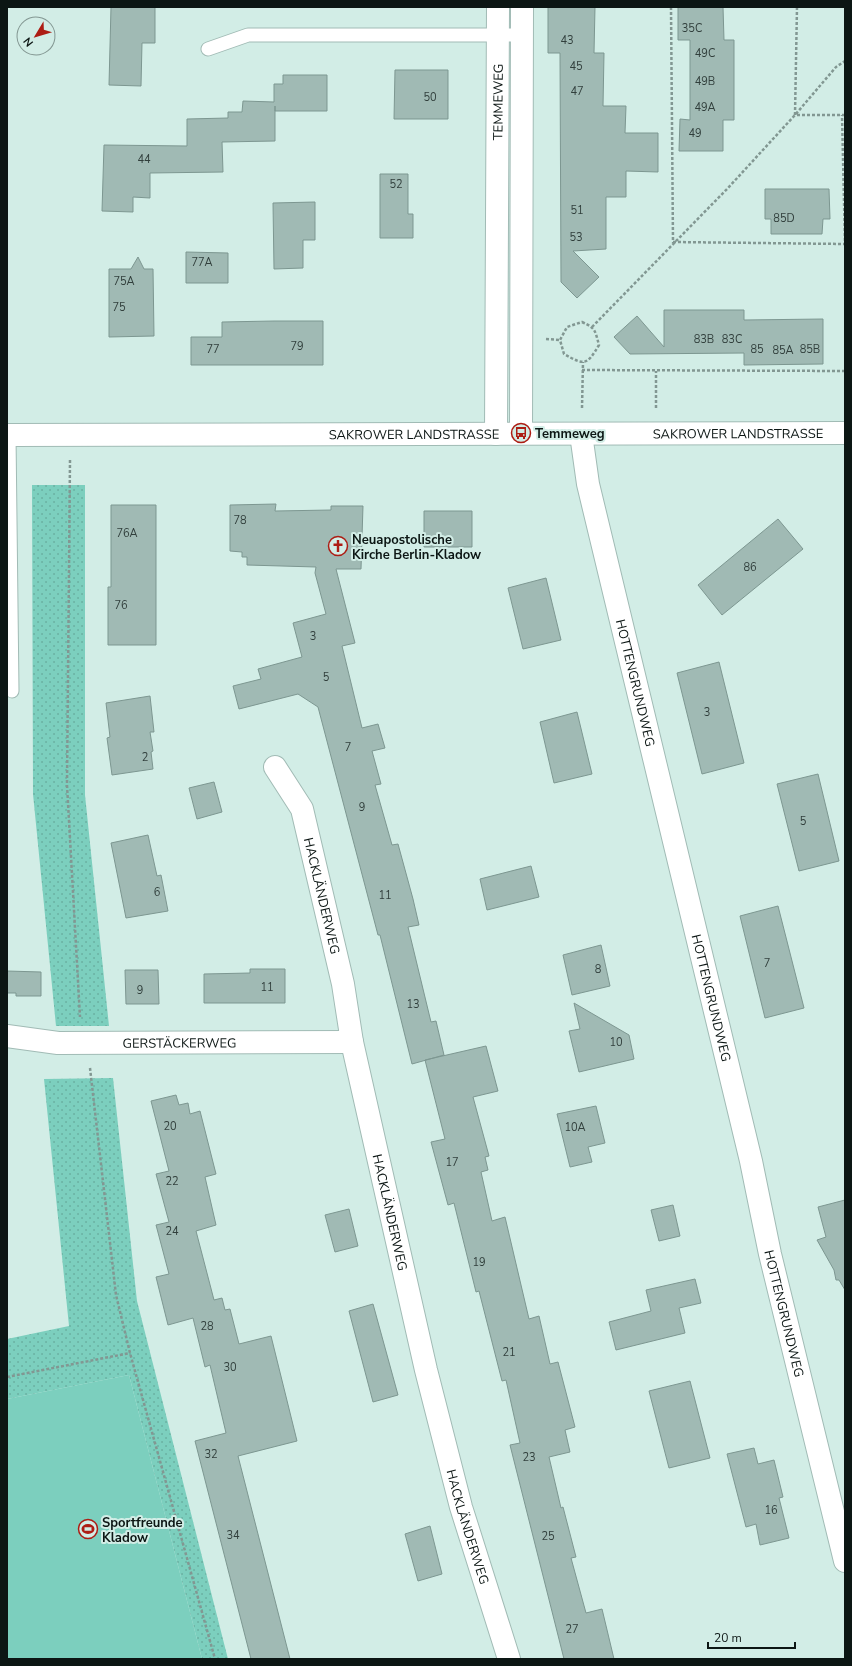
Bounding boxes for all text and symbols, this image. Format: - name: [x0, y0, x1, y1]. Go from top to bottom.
- north arrow: [16, 16, 56, 56]
- house number: 35C: [682, 21, 702, 36]
- house number: 43: [560, 33, 574, 48]
- text: N: [20, 34, 37, 50]
- house number: 49C: [695, 46, 715, 61]
- house number: 45: [569, 59, 583, 74]
- street label: TEMMEWEG: [489, 64, 508, 140]
- house number: 49B: [695, 74, 715, 89]
- house number: 47: [570, 84, 584, 99]
- house number: 50: [423, 90, 437, 105]
- house number: 49A: [694, 100, 716, 115]
- house number: 49: [688, 126, 702, 141]
- house number: 44: [137, 152, 151, 167]
- house number: 52: [389, 177, 403, 192]
- house number: 51: [570, 203, 584, 218]
- house number: 85D: [773, 211, 795, 226]
- house number: 53: [569, 230, 583, 245]
- house number: 77A: [191, 255, 213, 270]
- house number: 75A: [113, 274, 135, 289]
- house number: 75: [112, 300, 126, 315]
- house number: 83B: [694, 332, 714, 347]
- house number: 83C: [722, 332, 742, 347]
- house number: 79: [290, 339, 304, 354]
- house number: 77: [206, 342, 220, 357]
- house number: 85: [750, 342, 764, 357]
- house number: 85B: [800, 342, 820, 357]
- house number: 85A: [772, 343, 794, 358]
- bus stop icon: Temmeweg: [510, 422, 532, 444]
- place label: Temmeweg: [535, 425, 605, 443]
- street label: SAKROWER LANDSTRASSE: [653, 425, 823, 443]
- street label: SAKROWER LANDSTRASSE: [329, 426, 499, 444]
- house number: 78: [233, 513, 247, 528]
- house number: 76A: [116, 526, 138, 541]
- place label: Neuapostolische Kirche Berlin-Kladow: [352, 531, 481, 564]
- church icon: Neuapostolische Kirche Berlin-Kladow: [327, 535, 349, 557]
- house number: 86: [743, 560, 757, 575]
- house number: 76: [114, 598, 128, 613]
- street label: HOTTENGRUNDWEG: [611, 618, 659, 749]
- house number: 3: [310, 629, 316, 644]
- house number: 5: [323, 670, 330, 685]
- house number: 3: [704, 705, 710, 720]
- house number: 7: [345, 740, 351, 755]
- house number: 2: [142, 750, 148, 765]
- house number: 9: [359, 800, 365, 815]
- house number: 5: [800, 814, 807, 829]
- street label: HACKLÄNDERWEG: [299, 836, 344, 956]
- house number: 6: [154, 885, 161, 900]
- house number: 11: [378, 888, 392, 903]
- street label: HOTTENGRUNDWEG: [687, 933, 735, 1064]
- house number: 7: [764, 956, 770, 971]
- house number: 8: [595, 962, 602, 977]
- house number: 11: [260, 980, 274, 995]
- house number: 9: [137, 983, 143, 998]
- house number: 13: [406, 997, 420, 1012]
- street label: GERSTÄCKERWEG: [122, 1034, 237, 1053]
- house number: 10: [609, 1035, 623, 1050]
- house number: 20: [163, 1119, 177, 1134]
- house number: 10A: [564, 1120, 586, 1135]
- street label: HACKLÄNDERWEG: [368, 1152, 411, 1273]
- house number: 17: [445, 1155, 459, 1170]
- house number: 22: [165, 1174, 179, 1189]
- house number: 24: [165, 1224, 179, 1239]
- street label: HOTTENGRUNDWEG: [759, 1248, 808, 1379]
- house number: 19: [472, 1255, 486, 1270]
- house number: 28: [200, 1319, 214, 1334]
- house number: 21: [502, 1345, 516, 1360]
- house number: 30: [223, 1360, 237, 1375]
- house number: 32: [204, 1447, 218, 1462]
- house number: 23: [522, 1450, 536, 1465]
- street label: HACKLÄNDERWEG: [442, 1468, 493, 1587]
- house number: 16: [764, 1503, 778, 1518]
- place label: Sportfreunde Kladow: [102, 1514, 183, 1547]
- sports icon: Sportfreunde Kladow: [77, 1518, 99, 1540]
- house number: 34: [226, 1528, 240, 1543]
- house number: 25: [541, 1529, 555, 1544]
- house number: 27: [565, 1622, 579, 1637]
- scale bar: [708, 1624, 795, 1650]
- text: 20 m: [714, 1630, 742, 1646]

